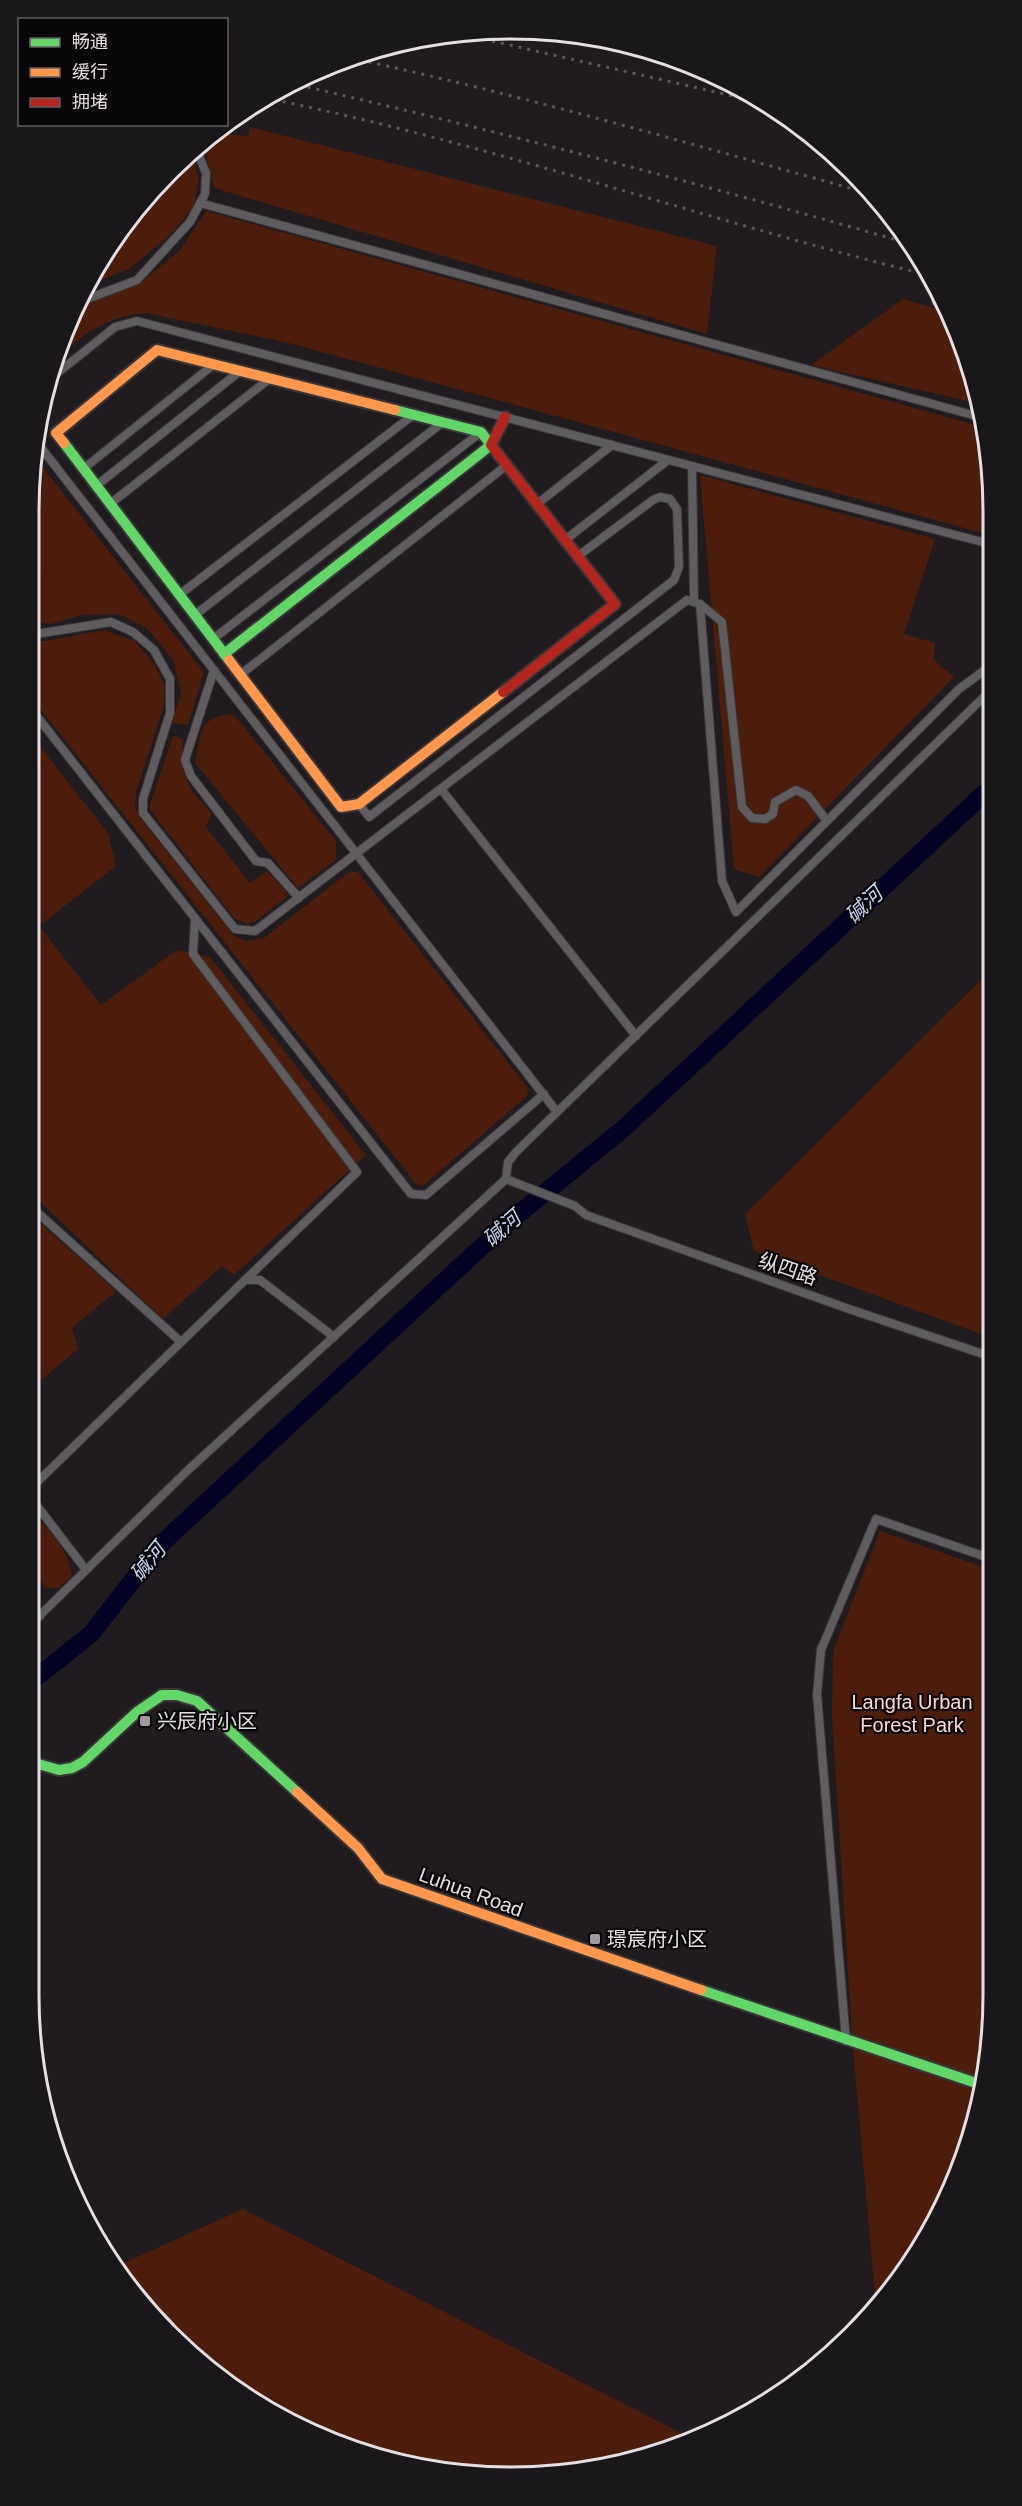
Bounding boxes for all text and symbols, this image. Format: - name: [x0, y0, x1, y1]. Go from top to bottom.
- legend: [18, 18, 228, 126]
- text: 畅通: [72, 32, 108, 52]
- text: 缓行: [72, 62, 108, 82]
- text: 拥堵: [72, 92, 108, 112]
- water label: 碱河: [840, 879, 890, 927]
- water label: 碱河: [478, 1204, 528, 1251]
- street label: 纵四路: [756, 1249, 820, 1289]
- water label: 碱河: [125, 1535, 172, 1585]
- park label: Langfa Urban Forest Park: [851, 1691, 973, 1736]
- place label: 兴辰府小区: [157, 1710, 257, 1732]
- marker: 兴辰府小区: [138, 1714, 152, 1728]
- street label: Luhua Road: [416, 1863, 526, 1921]
- place label: 璟宸府小区: [607, 1928, 707, 1950]
- marker: 璟宸府小区: [588, 1932, 602, 1946]

